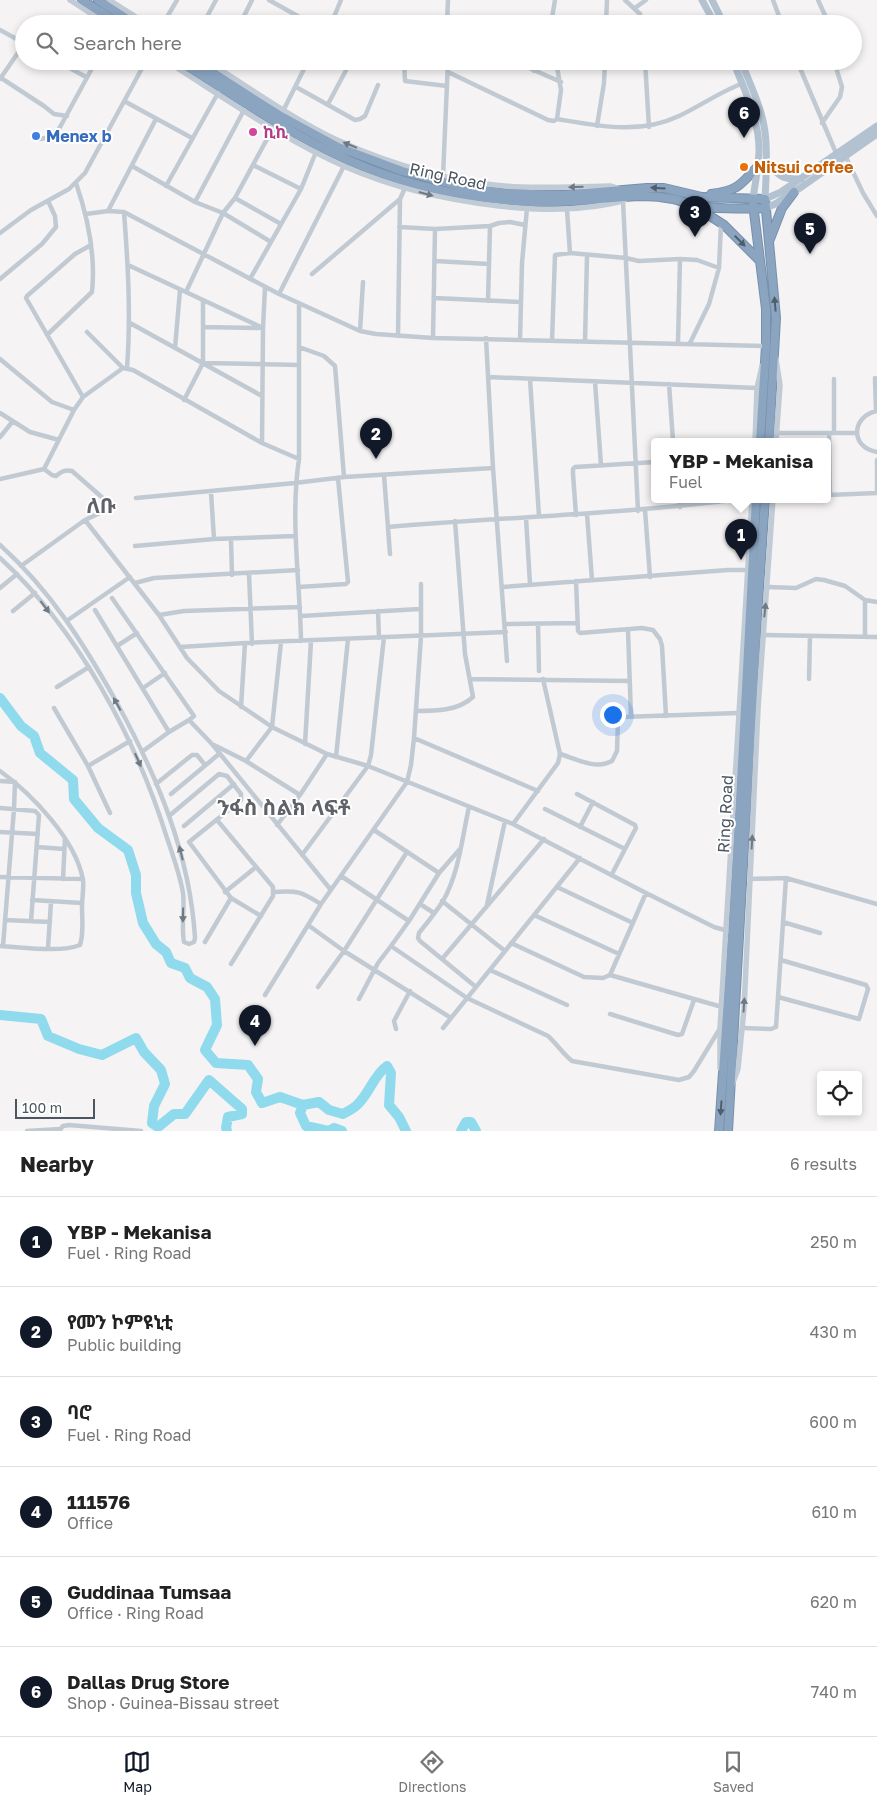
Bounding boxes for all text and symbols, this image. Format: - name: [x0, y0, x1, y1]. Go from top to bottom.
- search box: [15, 15, 862, 70]
- icon: search: [33, 29, 61, 57]
- text: Search here: [73, 31, 182, 54]
- pin: 6: [728, 97, 760, 138]
- place label: ኪኪ: [263, 122, 288, 142]
- place label: Menex b: [46, 126, 112, 146]
- marker: ኪኪ: [247, 126, 259, 138]
- marker: Menex b: [30, 130, 42, 142]
- one-way arrow: [342, 141, 357, 149]
- place label: Nitsui coffee: [754, 157, 853, 177]
- street label: Ring Road: [408, 158, 488, 194]
- marker: Nitsui coffee: [738, 161, 750, 173]
- one-way arrow: [568, 184, 584, 192]
- one-way arrow: [650, 184, 666, 192]
- one-way arrow: [419, 190, 434, 198]
- pin: 3: [679, 196, 711, 237]
- pin: 5: [794, 213, 826, 254]
- one-way arrow: [734, 235, 746, 247]
- one-way arrow: [771, 296, 779, 312]
- pin: 2: [360, 418, 392, 459]
- popup: [651, 438, 831, 503]
- text: YBP - Mekanisa: [669, 449, 813, 472]
- text: Fuel: [669, 472, 702, 492]
- district label: ለቡ: [86, 492, 116, 518]
- pin: 1: [725, 519, 757, 560]
- one-way arrow: [40, 600, 50, 614]
- one-way arrow: [761, 602, 769, 618]
- one-way arrow: [113, 697, 121, 711]
- your location: [600, 702, 626, 728]
- one-way arrow: [134, 753, 142, 767]
- street label: Ring Road: [713, 774, 737, 854]
- district label: ንፋስ ስልክ ላፍቶ: [217, 794, 351, 820]
- one-way arrow: [748, 834, 756, 850]
- one-way arrow: [177, 846, 185, 861]
- one-way arrow: [179, 907, 187, 923]
- one-way arrow: [741, 996, 749, 1012]
- pin: 4: [239, 1005, 271, 1046]
- map controls: [817, 1071, 862, 1116]
- button: locate: [817, 1071, 862, 1116]
- scale bar: [15, 1096, 95, 1119]
- text: 100 m: [22, 1099, 62, 1116]
- one-way arrow: [716, 1100, 724, 1116]
- text: Nearby: [20, 1151, 94, 1177]
- text: 6 results: [790, 1154, 857, 1174]
- text: YBP - Mekanisa: [67, 1220, 211, 1243]
- text: 1: [32, 1232, 40, 1252]
- text: 250 m: [810, 1232, 857, 1252]
- text: Fuel · Ring Road: [67, 1243, 191, 1263]
- text: የመን ኮምዩኒቲ: [67, 1310, 173, 1333]
- text: 2: [31, 1322, 41, 1342]
- text: 430 m: [810, 1322, 857, 1342]
- text: Public building: [67, 1335, 182, 1355]
- text: ባሮ: [67, 1400, 92, 1423]
- text: 3: [31, 1412, 41, 1432]
- text: 600 m: [809, 1412, 857, 1432]
- text: Fuel · Ring Road: [67, 1425, 191, 1445]
- text: 111576: [67, 1490, 130, 1513]
- text: 4: [31, 1502, 41, 1522]
- text: 610 m: [811, 1502, 857, 1522]
- text: Office: [67, 1513, 113, 1533]
- text: Guddinaa Tumsaa: [67, 1580, 231, 1603]
- text: 5: [31, 1592, 41, 1612]
- text: 620 m: [810, 1592, 857, 1612]
- text: Office · Ring Road: [67, 1603, 204, 1623]
- text: Dallas Drug Store: [67, 1670, 229, 1693]
- text: 6: [31, 1682, 41, 1702]
- text: 740 m: [811, 1682, 857, 1702]
- text: Shop · Guinea-Bissau street: [67, 1693, 279, 1713]
- tab: Map: [123, 1748, 152, 1795]
- tab: Directions: [398, 1748, 467, 1795]
- tab: Saved: [713, 1748, 754, 1795]

